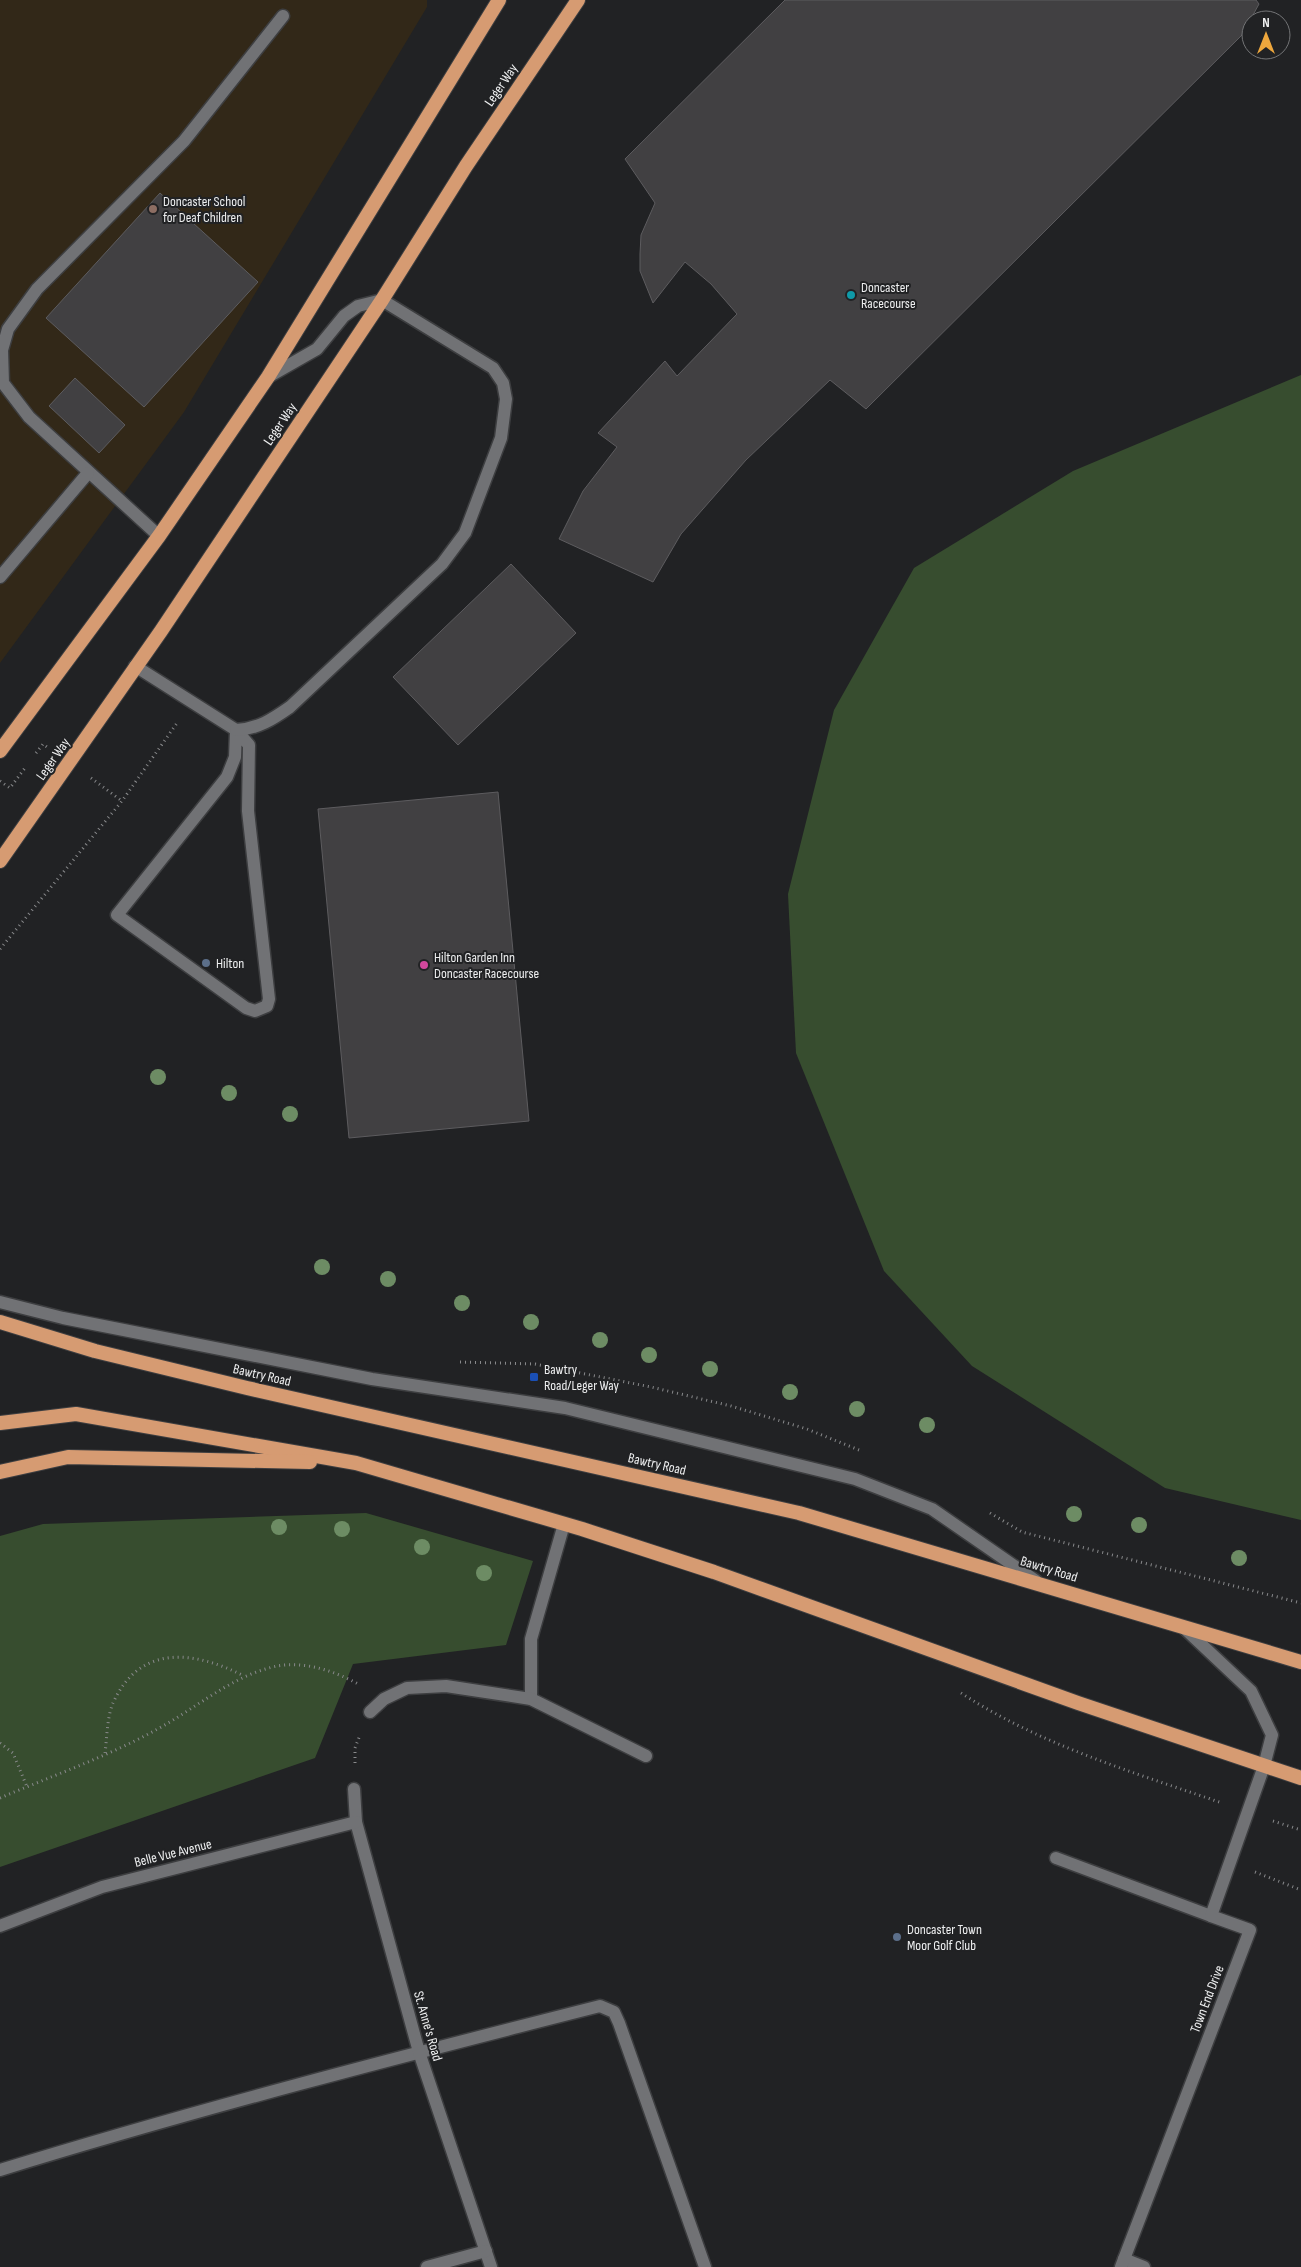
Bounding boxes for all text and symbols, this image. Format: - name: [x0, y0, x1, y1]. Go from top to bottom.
- north arrow: [1241, 10, 1291, 60]
- text: N: [1262, 14, 1270, 31]
- street label: Leger Way: [481, 60, 522, 109]
- place label: Doncaster School for Deaf Children: [163, 193, 245, 226]
- marker: Doncaster School for Deaf Children: [147, 203, 159, 215]
- place label: Doncaster Racecourse: [861, 279, 916, 312]
- marker: Doncaster Racecourse: [845, 289, 857, 301]
- street label: Leger Way: [260, 399, 301, 448]
- street label: Leger Way: [32, 734, 74, 783]
- place label: Hilton Garden Inn Doncaster Racecourse: [434, 949, 539, 982]
- place label: Hilton: [216, 955, 244, 972]
- marker: Hilton: [200, 957, 212, 969]
- marker: Hilton Garden Inn Doncaster Racecourse: [418, 959, 430, 971]
- street label: Bawtry Road: [231, 1360, 293, 1390]
- place label: Bawtry Road/Leger Way: [544, 1361, 619, 1394]
- marker: Bawtry Road/Leger Way: [528, 1371, 540, 1383]
- street label: Bawtry Road: [626, 1449, 688, 1479]
- street label: Bawtry Road: [1018, 1552, 1080, 1586]
- street label: Belle Vue Avenue: [133, 1835, 213, 1871]
- place label: Doncaster Town Moor Golf Club: [907, 1921, 982, 1954]
- marker: Doncaster Town Moor Golf Club: [891, 1931, 903, 1943]
- street label: Town End Drive: [1186, 1963, 1228, 2035]
- street label: St. Anne's Road: [410, 1989, 446, 2063]

